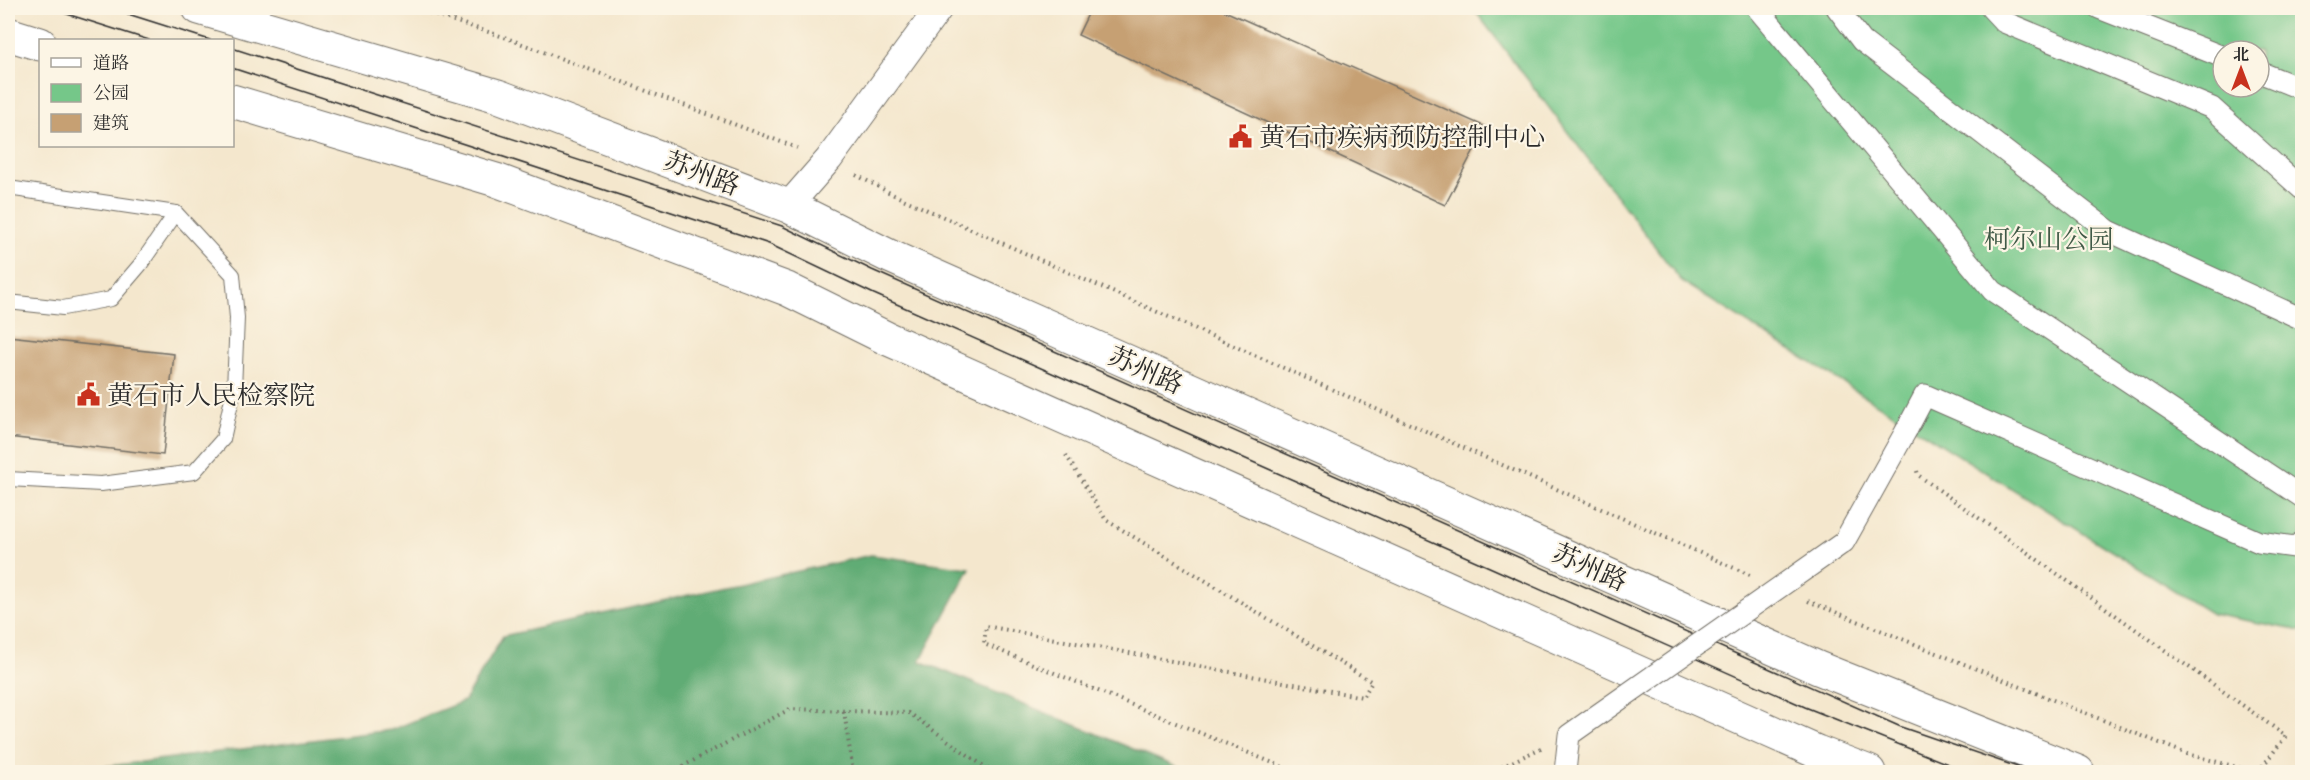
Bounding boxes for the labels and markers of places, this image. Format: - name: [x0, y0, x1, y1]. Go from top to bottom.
- place label: 黄石市疾病预防控制中心: [1259, 121, 1545, 158]
- public building icon: 黄石市疾病预防控制中心: [1228, 124, 1254, 150]
- place label: 黄石市人民检察院: [107, 379, 315, 416]
- public building icon: 黄石市人民检察院: [76, 382, 102, 408]

